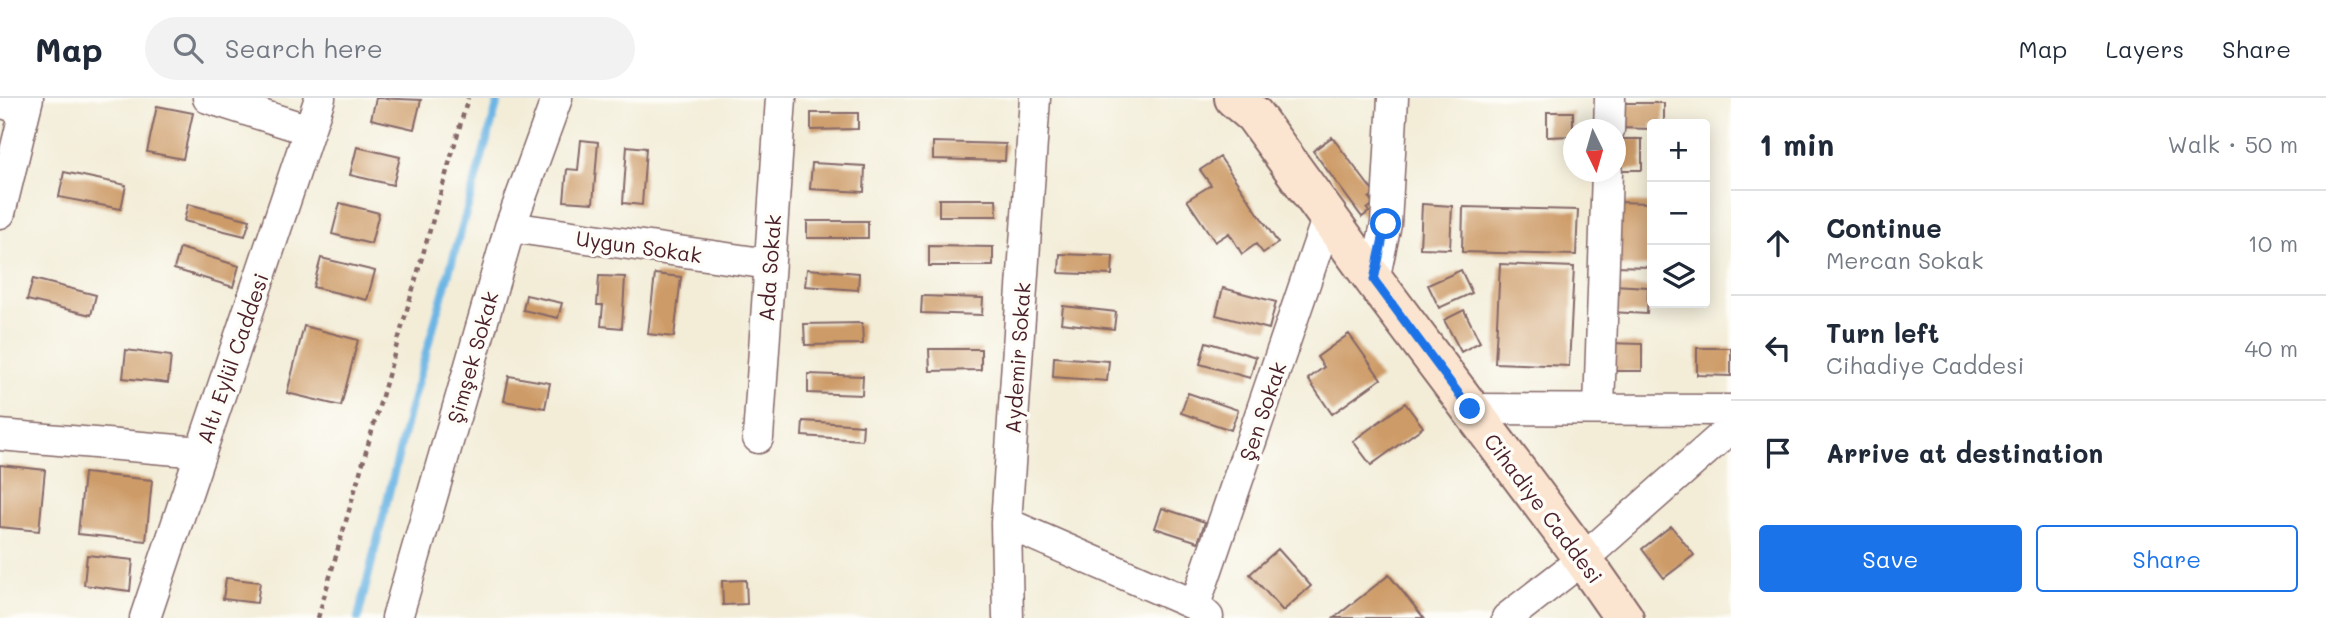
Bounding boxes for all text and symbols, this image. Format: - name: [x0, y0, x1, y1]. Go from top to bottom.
- search box: [145, 17, 635, 80]
- text: Map: [35, 27, 103, 70]
- icon: search: [169, 29, 207, 67]
- text: Search here: [225, 31, 383, 65]
- text: Map: [2019, 33, 2067, 64]
- text: Layers: [2105, 33, 2184, 64]
- text: Share: [2222, 33, 2291, 64]
- north arrow: [1563, 119, 1626, 182]
- map controls: [1647, 119, 1710, 308]
- button: +: [1647, 119, 1710, 182]
- text: 1 min: [1759, 124, 1834, 164]
- text: Walk · 50 m: [2167, 129, 2298, 159]
- button: −: [1647, 182, 1710, 245]
- route start: [1370, 208, 1401, 239]
- text: Continue: [1826, 211, 1942, 245]
- street label: Ada Sokak: [752, 214, 786, 322]
- street label: Uygun Sokak: [574, 224, 704, 268]
- icon: ahead: [1759, 224, 1797, 262]
- text: 10 m: [2248, 228, 2298, 258]
- button: layers: [1647, 245, 1710, 308]
- text: Mercan Sokak: [1826, 245, 1983, 275]
- street label: Altı Eylül Caddesi: [190, 269, 274, 447]
- street label: Aydemir Sokak: [998, 281, 1036, 435]
- street label: Şimşek Sokak: [440, 288, 504, 426]
- text: Turn left: [1826, 316, 1939, 350]
- icon: left: [1759, 329, 1797, 367]
- text: 40 m: [2245, 333, 2298, 363]
- text: Cihadiye Caddesi: [1826, 350, 2024, 380]
- street label: Şen Sokak: [1232, 358, 1292, 464]
- route end: [1454, 393, 1485, 424]
- street label: Cihadiye Caddesi: [1479, 428, 1609, 588]
- icon: arrive: [1759, 434, 1797, 472]
- text: Arrive at destination: [1826, 436, 2103, 470]
- button: Save: [1759, 525, 2022, 592]
- button: Share: [2036, 525, 2298, 592]

